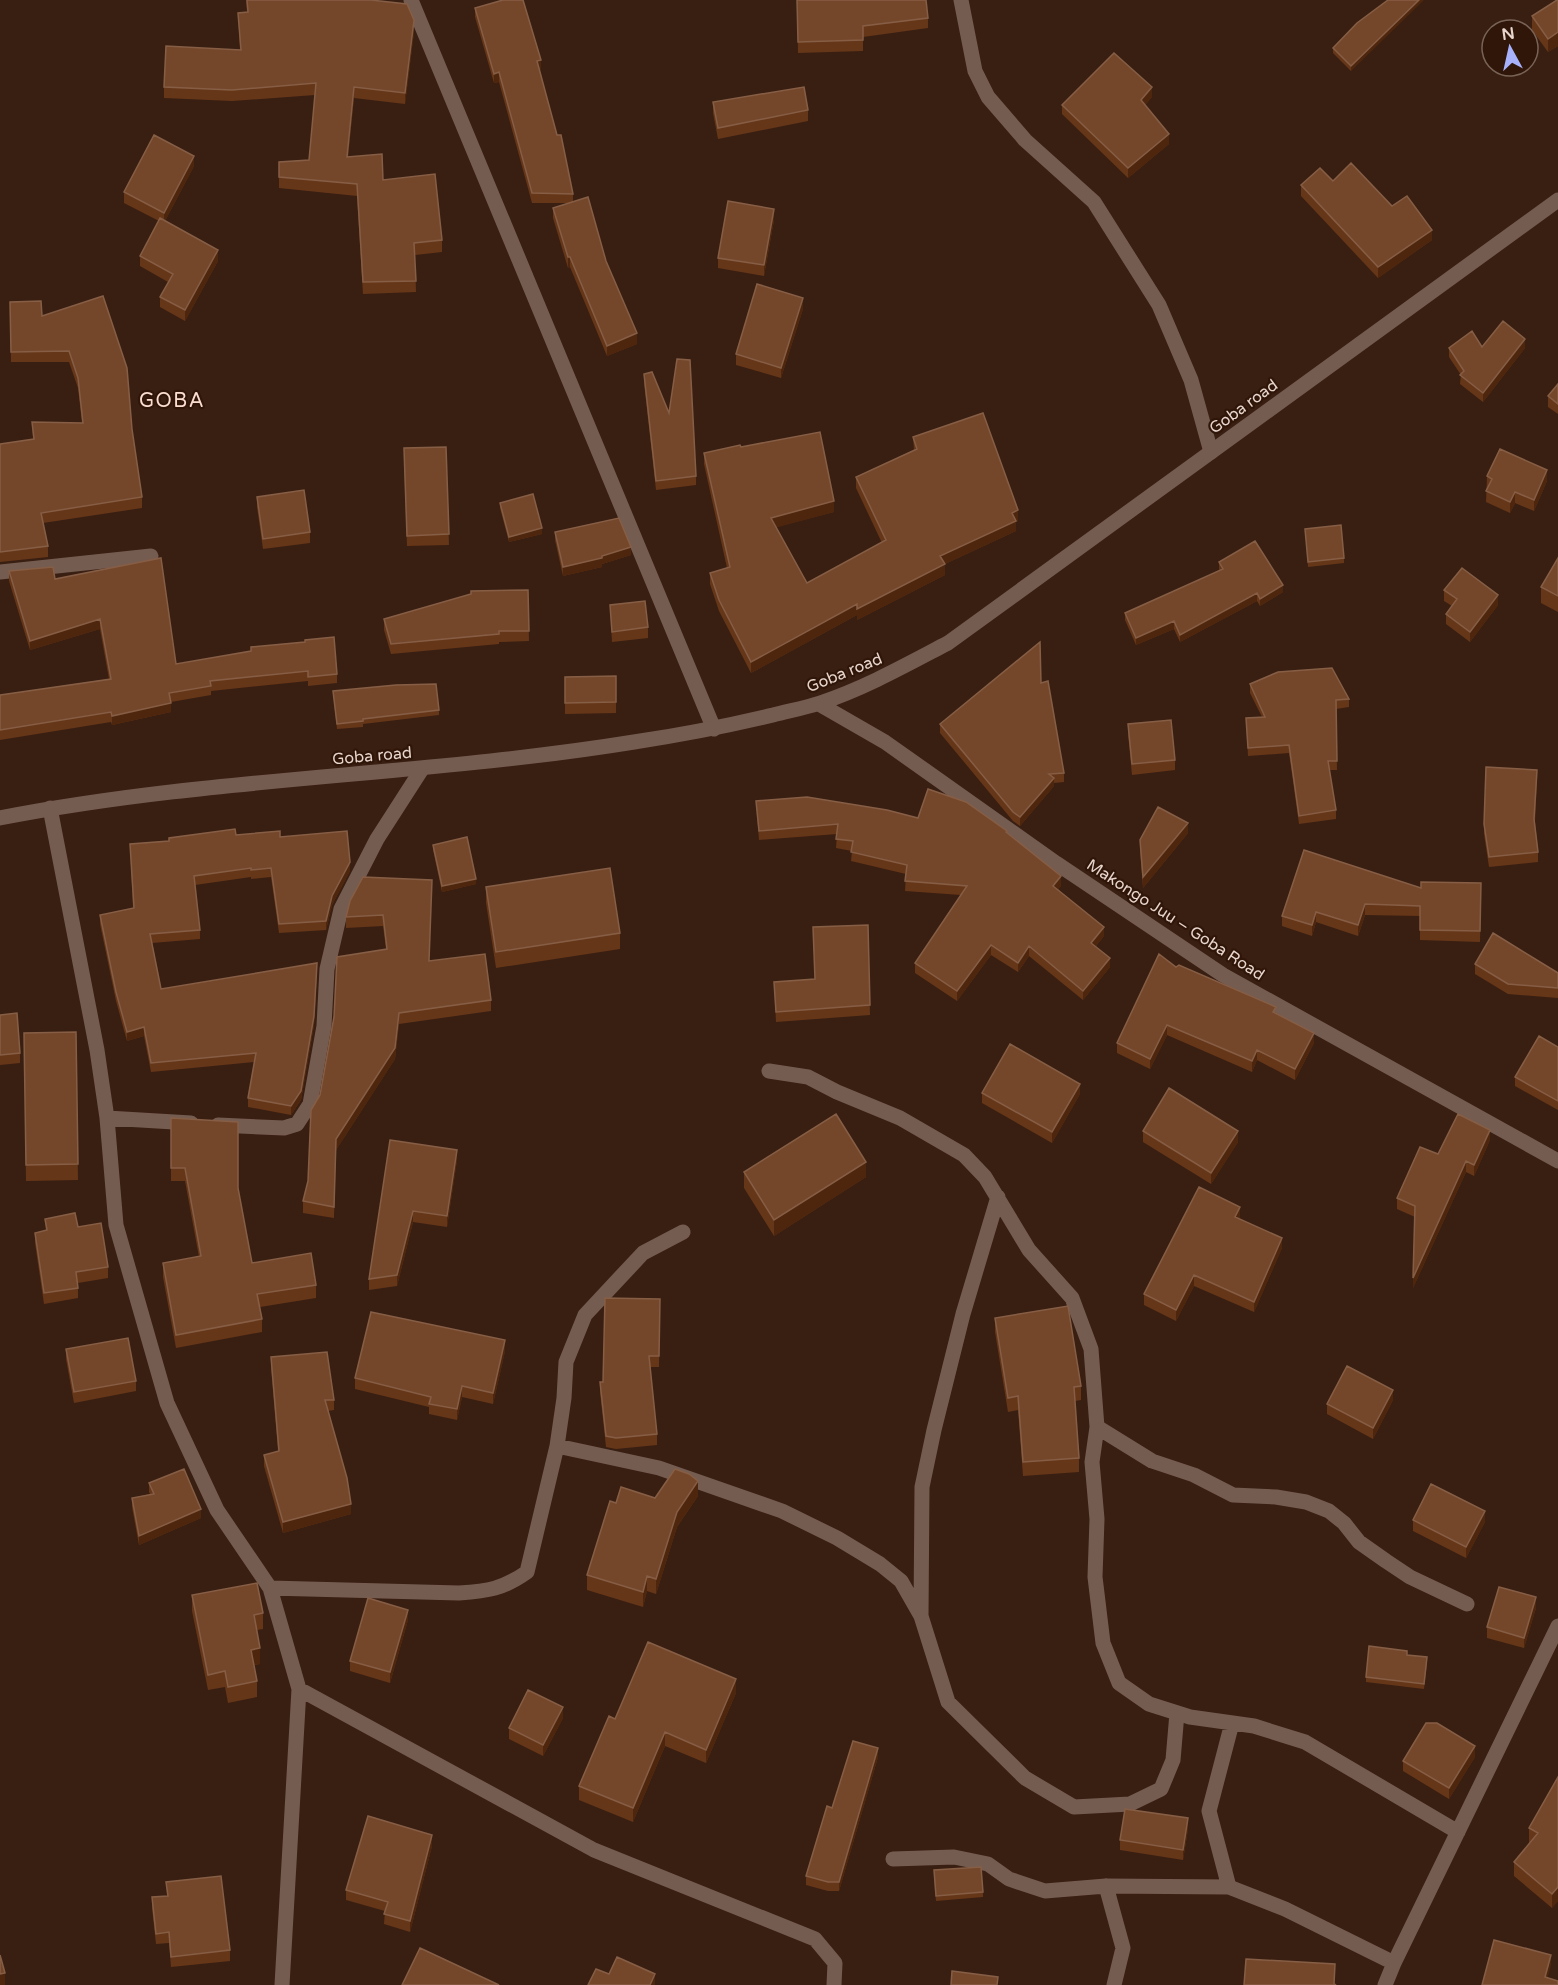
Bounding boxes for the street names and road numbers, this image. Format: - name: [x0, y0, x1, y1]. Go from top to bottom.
- street label: Goba road: [1205, 375, 1282, 438]
- street label: Goba road: [804, 649, 885, 697]
- street label: Goba road: [331, 743, 413, 769]
- street label: Makongo Juu – Goba Road: [1083, 855, 1268, 985]

